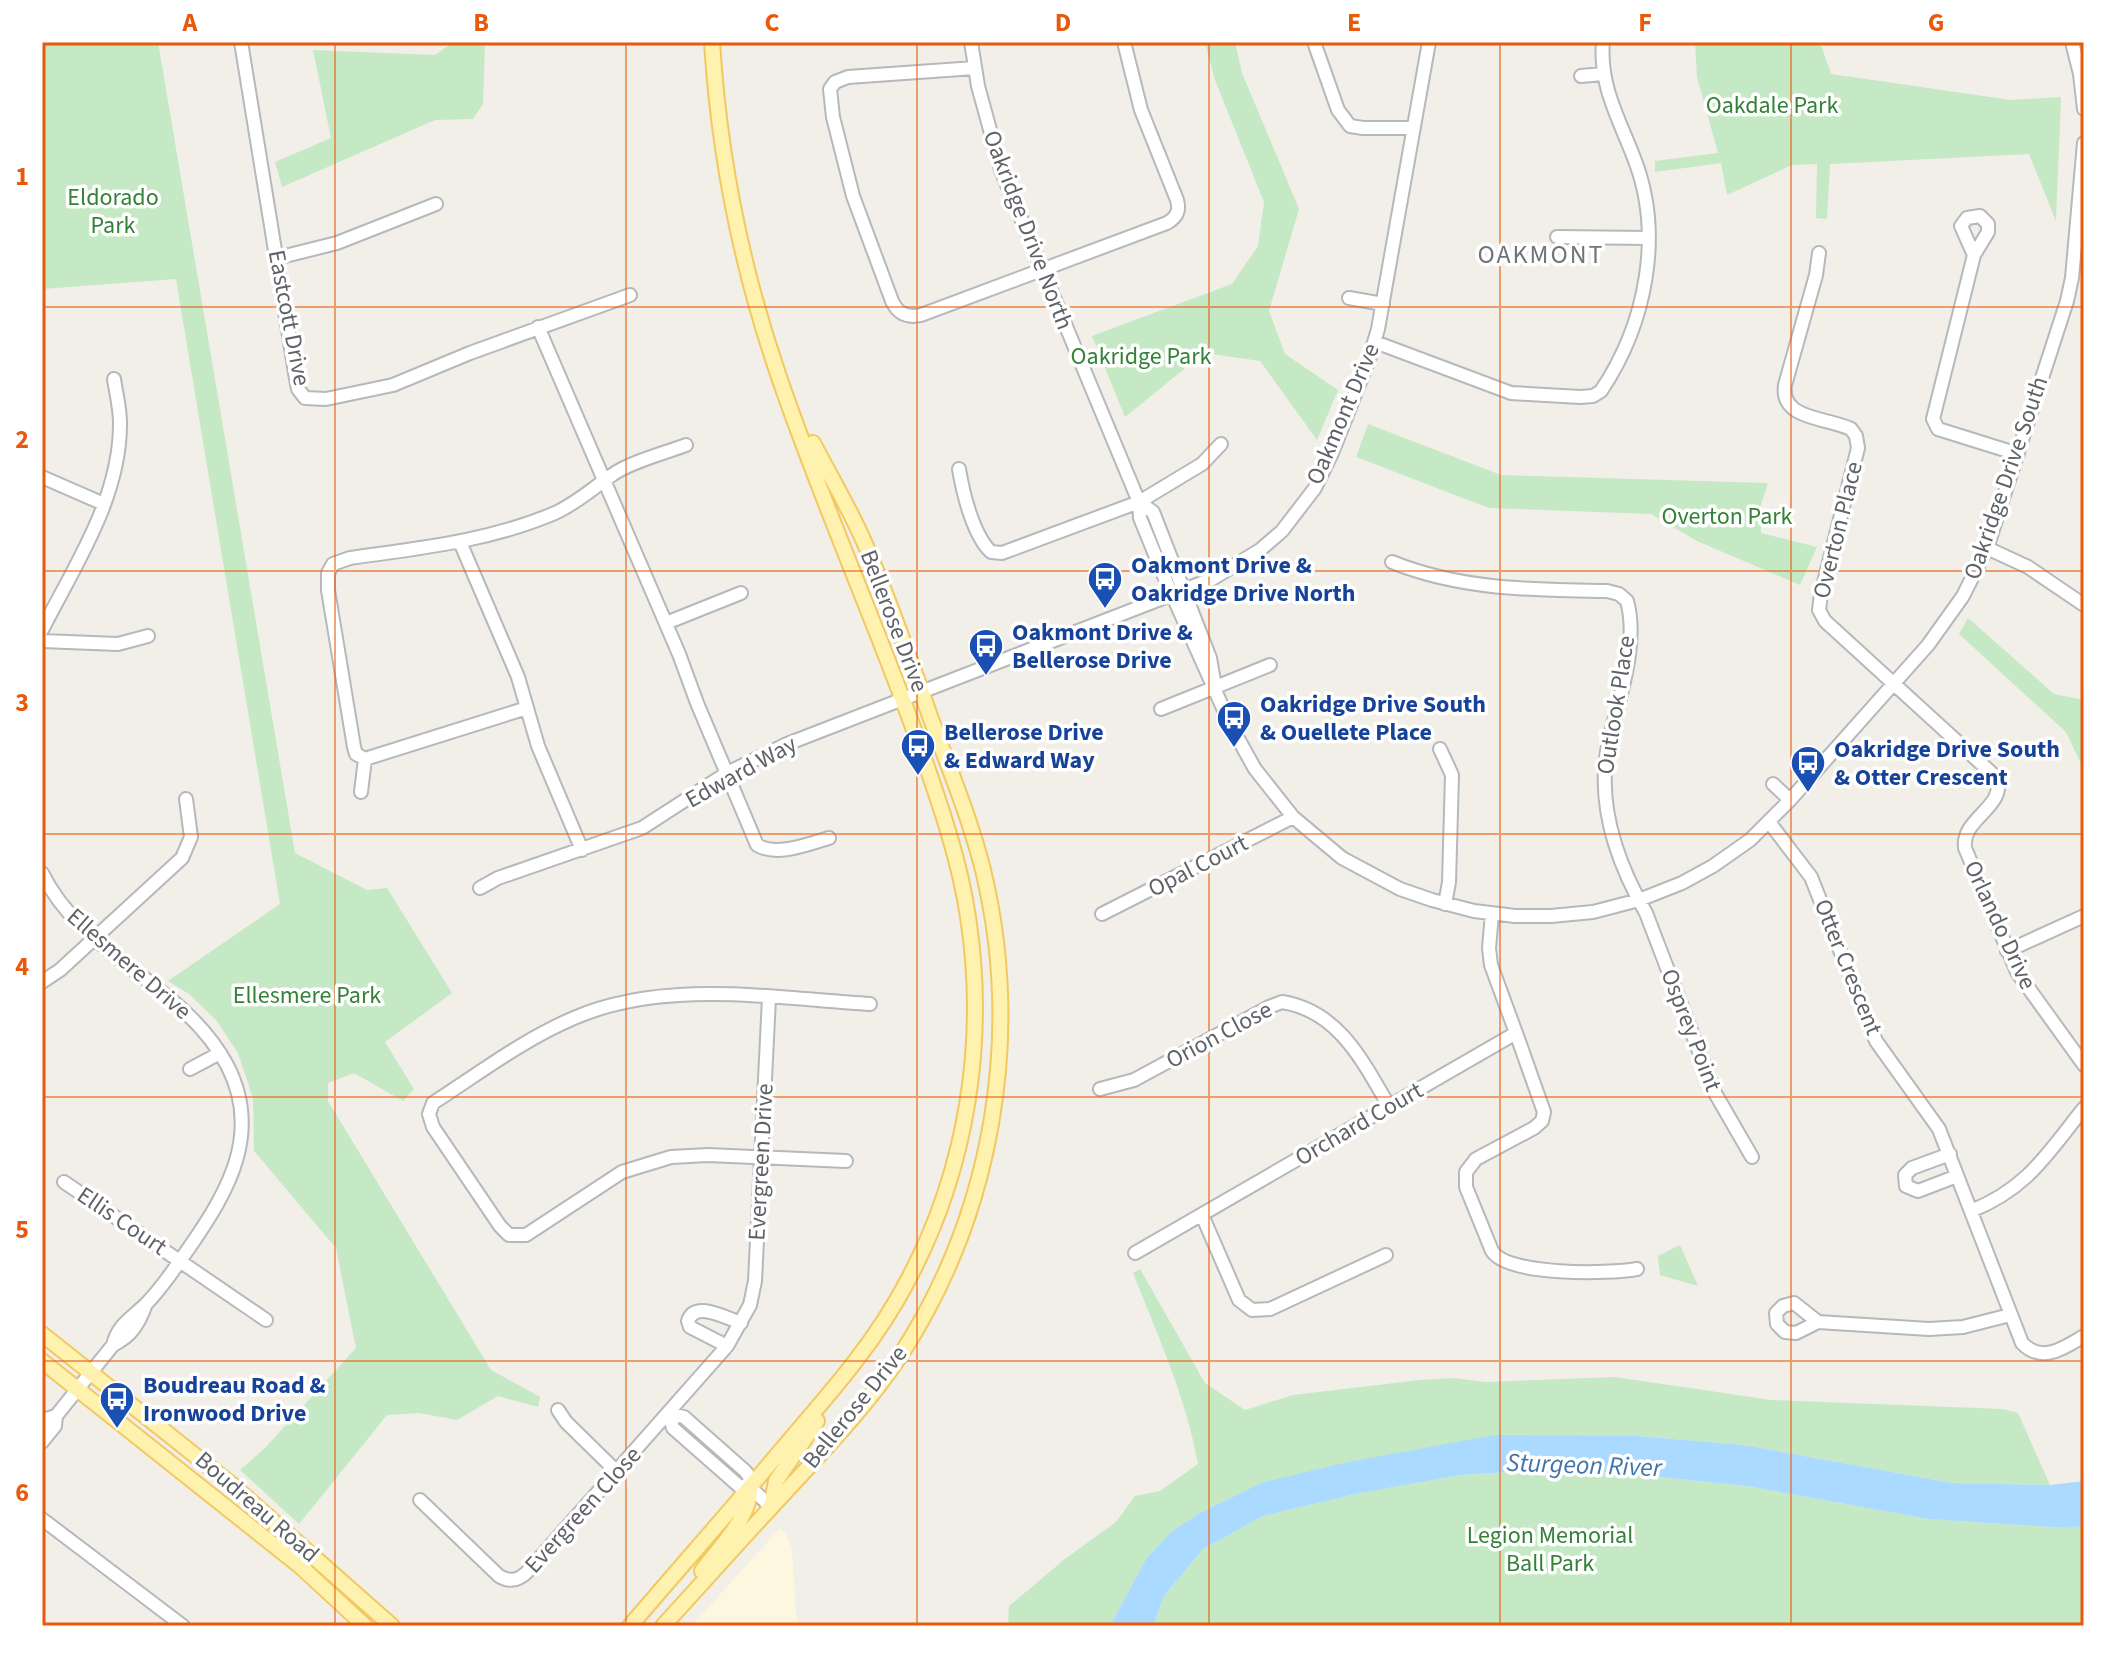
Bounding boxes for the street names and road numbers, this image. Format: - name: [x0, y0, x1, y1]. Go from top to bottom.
- street label: Oakridge Drive North: [974, 125, 1082, 335]
- street label: Eastcott Drive: [259, 247, 319, 389]
- street label: Oakmont Drive: [1297, 338, 1389, 490]
- street label: Oakridge Drive South: [1955, 372, 2057, 584]
- street label: Overton Place: [1804, 458, 1872, 602]
- street label: Bellerose Drive: [851, 545, 937, 697]
- street label: Outlook Place: [1588, 633, 1644, 777]
- street label: Edward Way: [679, 727, 803, 817]
- street label: Opal Court: [1142, 826, 1254, 906]
- street label: Orlando Drive: [1955, 855, 2045, 995]
- street label: Otter Crescent: [1805, 894, 1891, 1040]
- street label: Ellesmere Drive: [59, 900, 199, 1028]
- street label: Osprey Point: [1652, 964, 1730, 1096]
- street label: Orion Close: [1160, 992, 1278, 1078]
- street label: Orchard Court: [1289, 1073, 1429, 1175]
- street label: Evergreen Drive: [739, 1082, 783, 1242]
- street label: Ellis Court: [70, 1178, 174, 1264]
- street label: Bellerose Drive: [794, 1338, 916, 1476]
- street label: Evergreen Close: [516, 1439, 650, 1581]
- street label: Boudreau Road: [187, 1443, 327, 1571]

